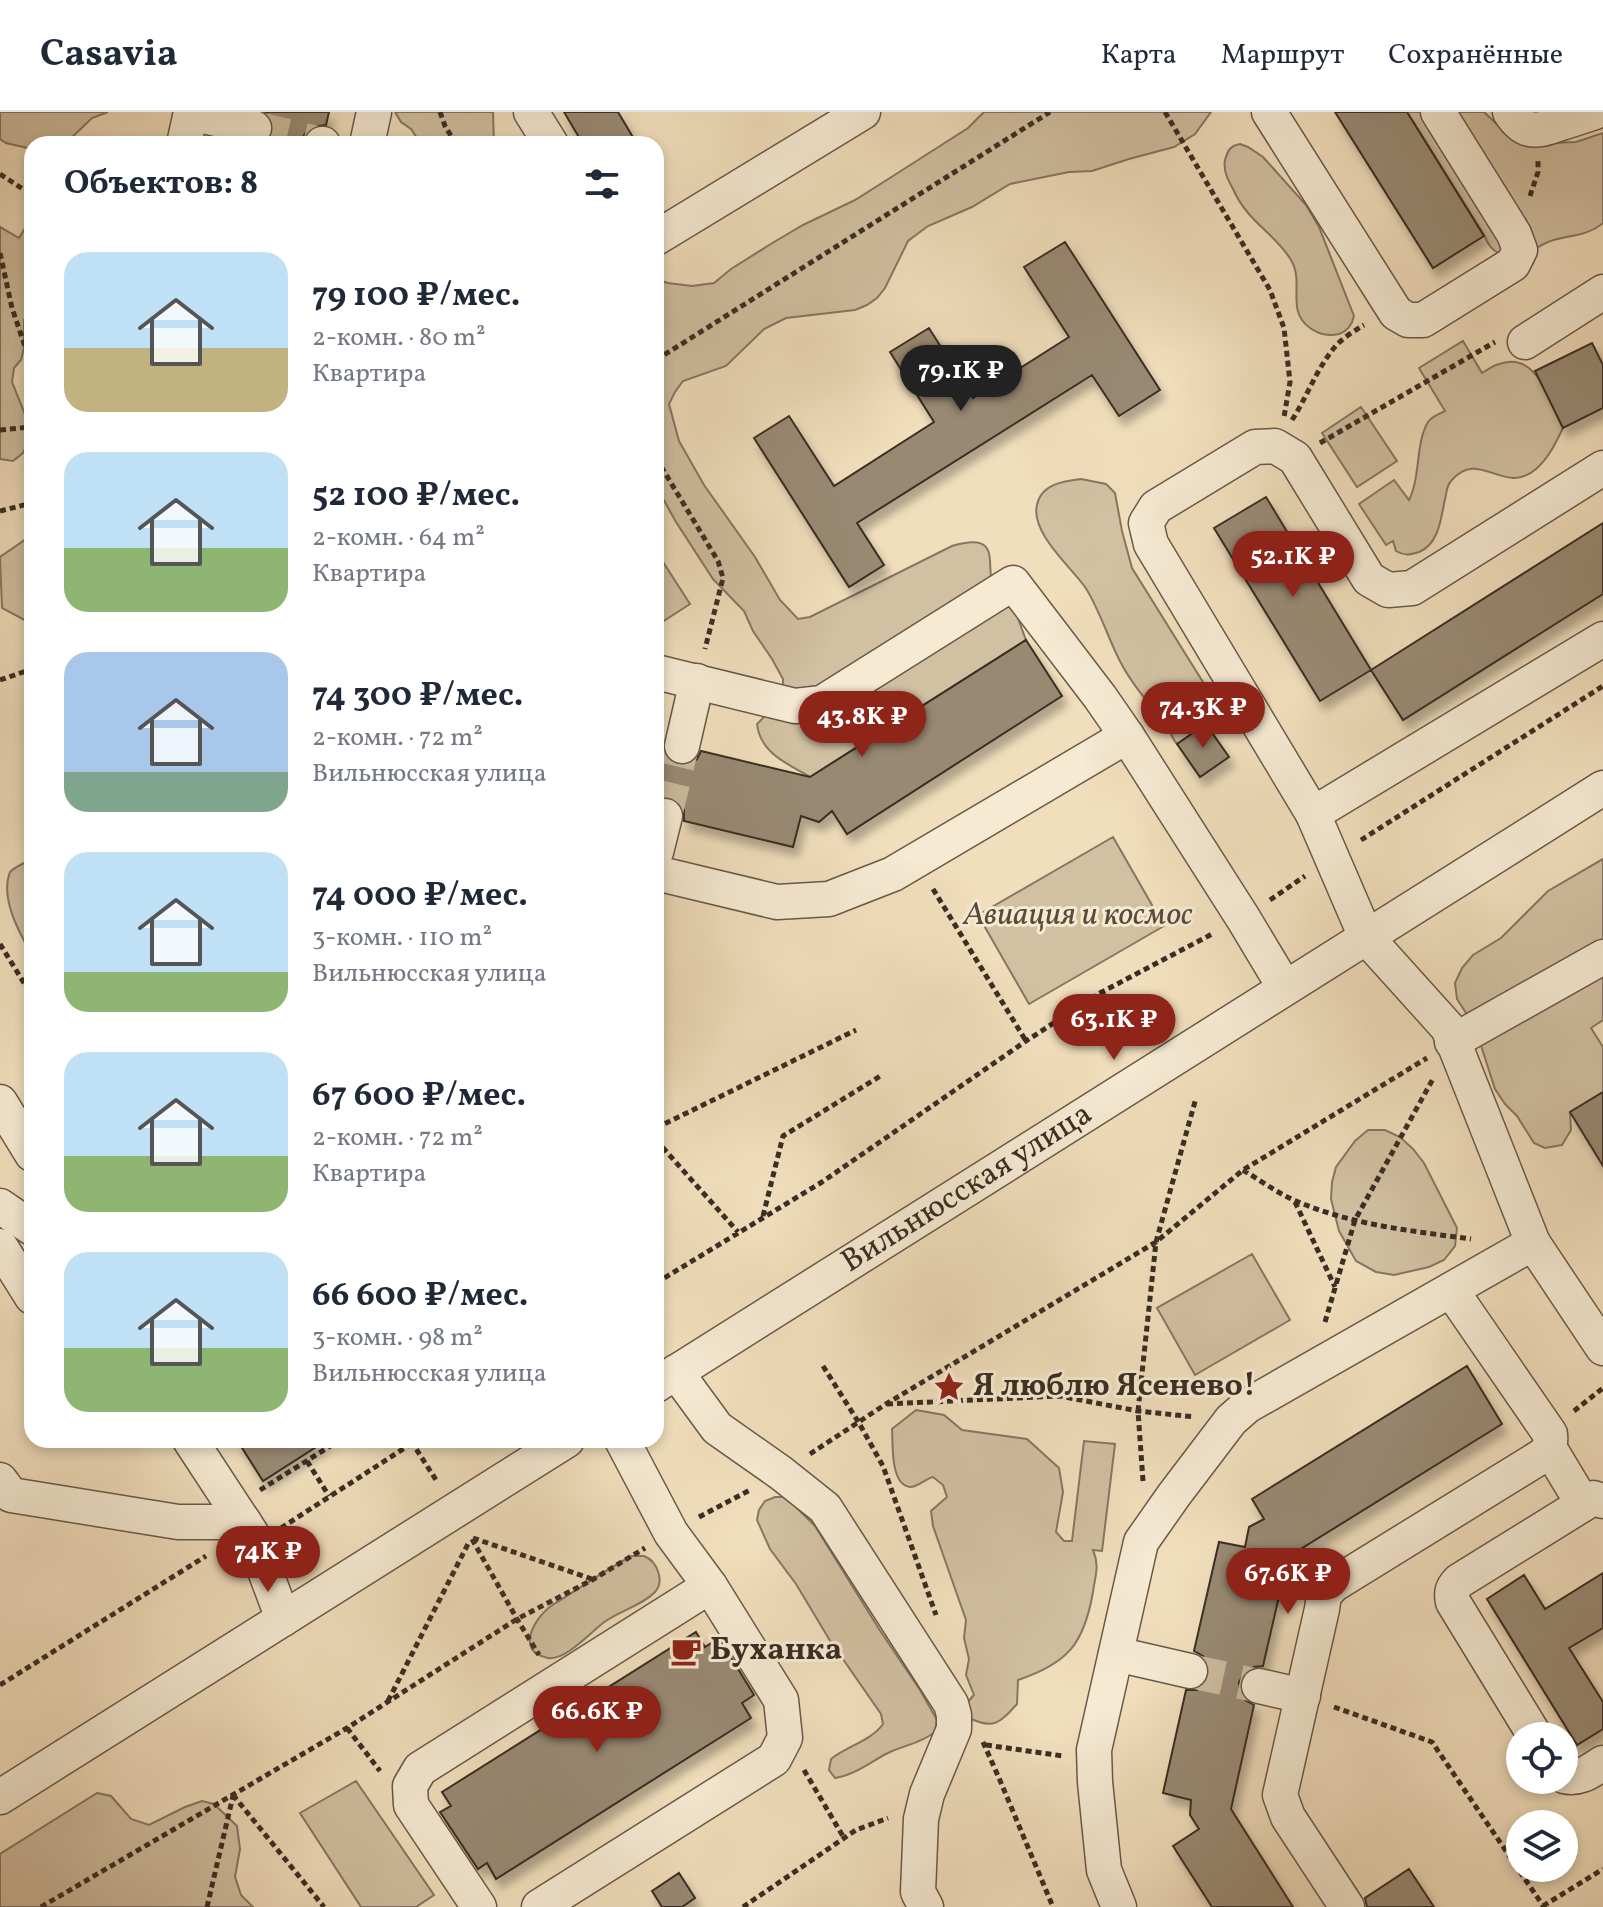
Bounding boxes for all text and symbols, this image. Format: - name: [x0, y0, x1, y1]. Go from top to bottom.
- text: Casavia: [40, 29, 178, 82]
- text: Карта: [1101, 36, 1177, 75]
- text: Маршрут: [1221, 36, 1344, 75]
- text: Сохранённые: [1388, 36, 1563, 75]
- text: Объектов: 8: [64, 161, 258, 208]
- icon: filters: [580, 162, 624, 206]
- text: 79 100 ₽/мес.: [312, 273, 521, 320]
- icon: home: [128, 284, 224, 380]
- text: 2-комн. · 80 m²: [312, 320, 486, 356]
- pin: 79.1K ₽: [887, 345, 1035, 413]
- text: 79.1K ₽: [918, 353, 1004, 389]
- text: Квартира: [312, 356, 426, 392]
- text: 52 100 ₽/мес.: [312, 473, 520, 520]
- icon: home: [128, 484, 224, 580]
- text: 2-комн. · 64 m²: [312, 520, 485, 556]
- pin: 52.1K ₽: [1219, 531, 1367, 599]
- text: 52.1K ₽: [1250, 539, 1336, 575]
- text: Квартира: [312, 556, 426, 592]
- text: 74 300 ₽/мес.: [312, 673, 524, 720]
- pin: 74.3K ₽: [1129, 682, 1277, 750]
- icon: home: [128, 684, 224, 780]
- text: 74.3K ₽: [1159, 690, 1247, 726]
- pin: 43.8K ₽: [788, 691, 936, 759]
- text: 43.8K ₽: [816, 699, 908, 735]
- text: 2-комн. · 72 m²: [312, 720, 483, 756]
- text: Вильнюсская улица: [312, 756, 547, 792]
- text: 74 000 ₽/мес.: [312, 873, 528, 920]
- icon: home: [128, 884, 224, 980]
- park label: Авиация и космос: [962, 894, 1193, 938]
- text: 3-комн. · 110 m²: [312, 920, 492, 956]
- text: Вильнюсская улица: [312, 956, 547, 992]
- pin: 63.1K ₽: [1040, 994, 1188, 1062]
- text: 63.1K ₽: [1070, 1002, 1158, 1038]
- text: 67 600 ₽/мес.: [312, 1073, 526, 1120]
- icon: home: [128, 1084, 224, 1180]
- street label: Вильнюсская улица: [833, 1093, 1101, 1284]
- text: 2-комн. · 72 m²: [312, 1120, 483, 1156]
- text: Квартира: [312, 1156, 426, 1192]
- text: 66 600 ₽/мес.: [312, 1273, 529, 1320]
- icon: home: [128, 1284, 224, 1380]
- text: 3-комн. · 98 m²: [312, 1320, 483, 1356]
- text: Вильнюсская улица: [312, 1356, 547, 1392]
- place label: Я люблю Ясенево!: [973, 1365, 1256, 1409]
- place icon: Я люблю Ясенево!: [932, 1370, 966, 1404]
- pin: 74K ₽: [212, 1526, 324, 1594]
- text: 74K ₽: [234, 1534, 302, 1570]
- pin: 67.6K ₽: [1214, 1548, 1362, 1616]
- text: 67.6K ₽: [1244, 1556, 1332, 1592]
- place label: Буханка: [710, 1629, 842, 1673]
- cafe icon: Буханка: [669, 1634, 703, 1668]
- pin: 66.6K ₽: [523, 1686, 671, 1754]
- text: 66.6K ₽: [551, 1694, 643, 1730]
- map controls: [1506, 1722, 1578, 1882]
- button: locate: [1506, 1722, 1578, 1794]
- button: layers: [1506, 1810, 1578, 1882]

